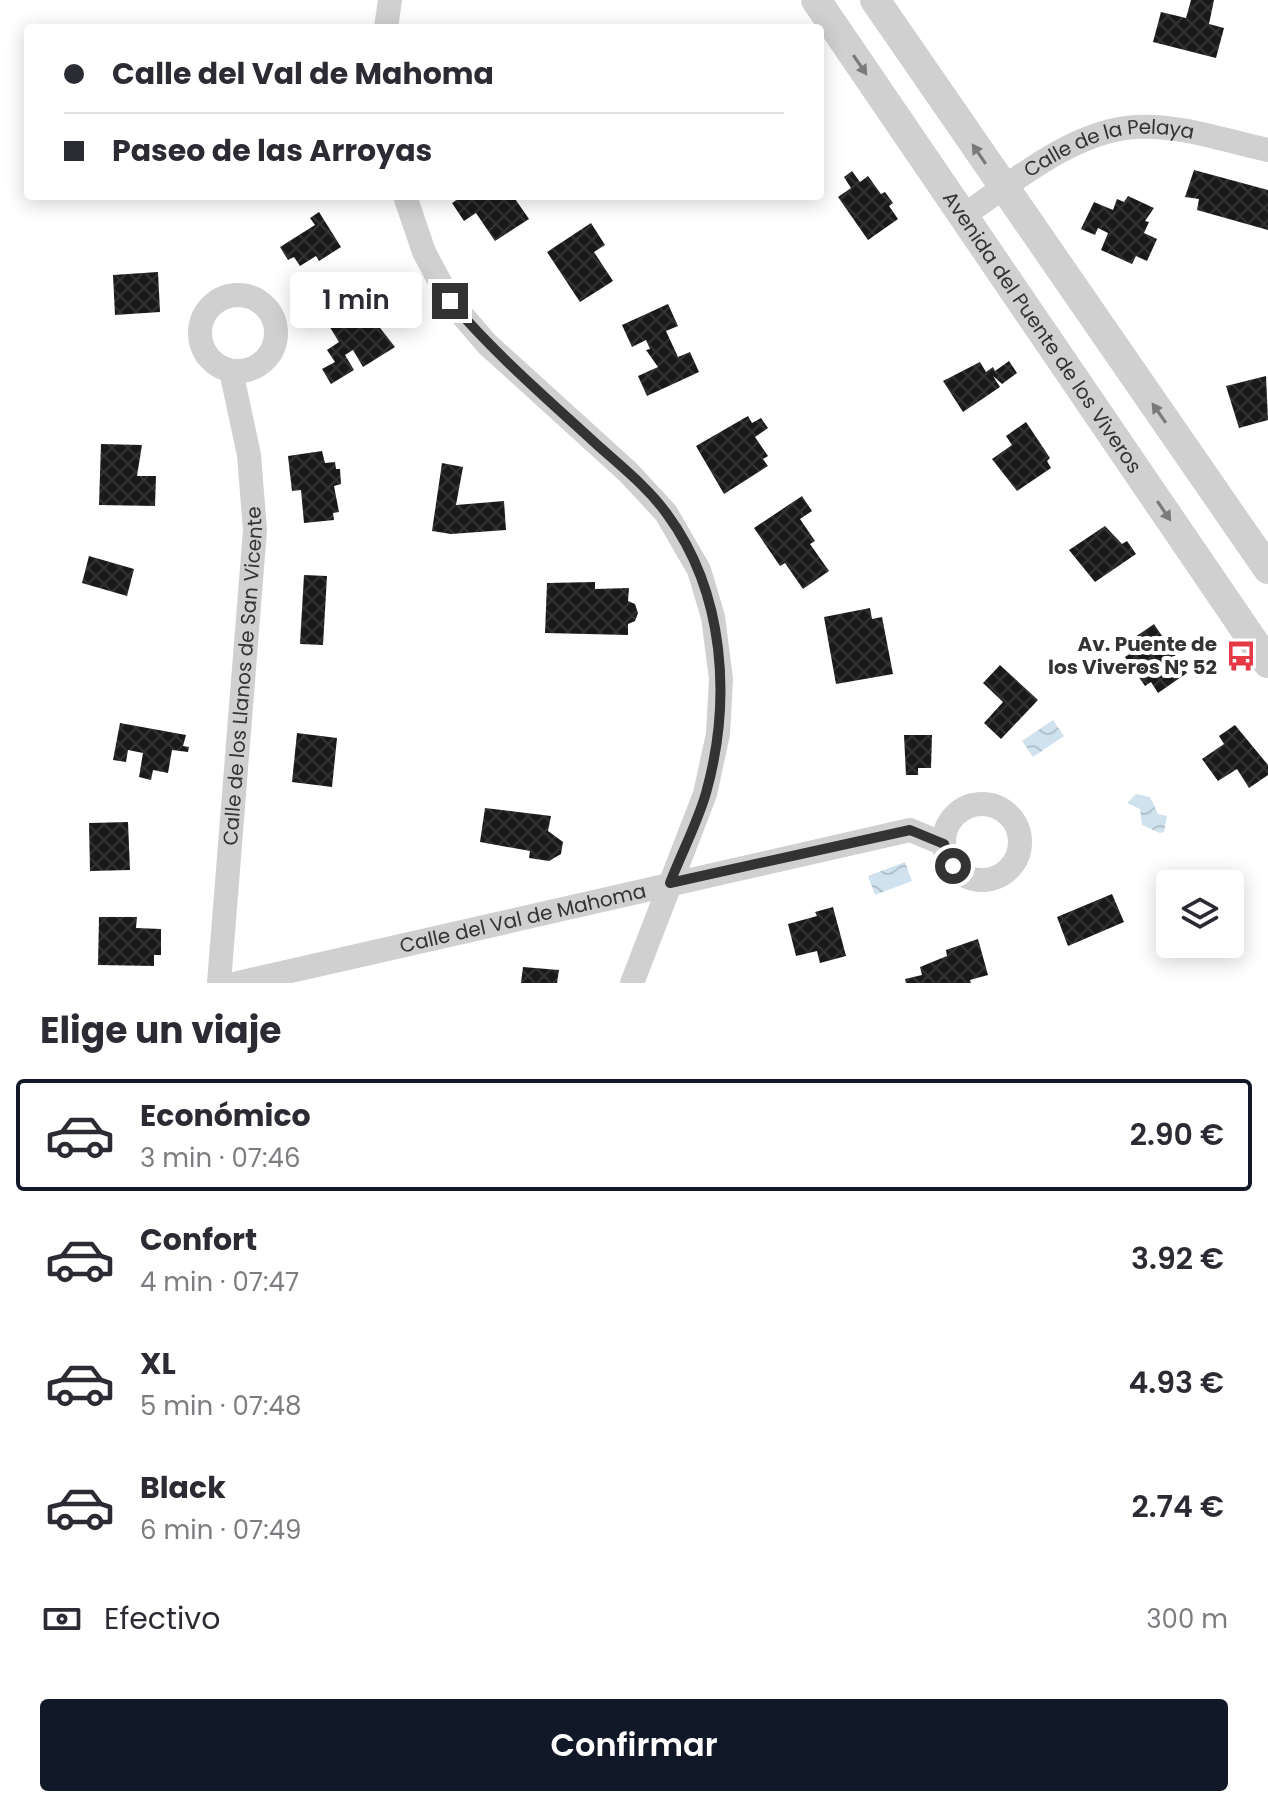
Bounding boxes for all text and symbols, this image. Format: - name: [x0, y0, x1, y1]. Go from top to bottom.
- text: Calle del Val de Mahoma: [112, 52, 494, 95]
- one-way arrow: [852, 54, 867, 75]
- street label: Calle de la Pelaya: [1018, 113, 1197, 184]
- text: Paseo de las Arroyas: [112, 129, 432, 172]
- one-way arrow: [972, 143, 987, 164]
- street label: Avenida del Puente de los Viveros: [936, 186, 1149, 479]
- callout: 1 min: [290, 273, 422, 329]
- text: 1 min: [322, 282, 390, 318]
- route end: [432, 283, 468, 319]
- one-way arrow: [1152, 403, 1167, 424]
- one-way arrow: [1156, 500, 1171, 521]
- street label: Calle de los Llanos de San Vicente: [216, 505, 269, 847]
- place label: Av. Puente de los Viveros Nº 52: [1048, 630, 1217, 681]
- bus stop icon: Av. Puente de los Viveros Nº 52: [1224, 639, 1258, 673]
- route start: [935, 848, 971, 884]
- map controls: [1156, 870, 1244, 958]
- button: layers: [1156, 870, 1244, 958]
- street label: Calle del Val de Mahoma: [397, 877, 649, 960]
- text: Elige un viaje: [40, 1005, 282, 1056]
- text: Económico: [140, 1094, 311, 1137]
- icon: car: [44, 1099, 116, 1171]
- text: 2.90 €: [1130, 1113, 1224, 1156]
- text: 3 min · 07:46: [140, 1140, 300, 1176]
- text: Confort: [140, 1218, 257, 1261]
- icon: car: [44, 1223, 116, 1295]
- text: 3.92 €: [1131, 1237, 1224, 1280]
- text: 4 min · 07:47: [140, 1264, 299, 1300]
- text: XL: [140, 1342, 176, 1385]
- icon: car: [44, 1347, 116, 1419]
- text: 4.93 €: [1129, 1361, 1224, 1404]
- text: 5 min · 07:48: [140, 1388, 301, 1424]
- text: Black: [140, 1466, 226, 1509]
- icon: car: [44, 1471, 116, 1543]
- text: 2.74 €: [1132, 1485, 1224, 1528]
- text: 6 min · 07:49: [140, 1512, 301, 1548]
- icon: cash: [40, 1597, 84, 1641]
- text: Efectivo: [104, 1597, 220, 1640]
- text: 300 m: [1146, 1601, 1228, 1637]
- button: Confirmar: [40, 1699, 1228, 1791]

